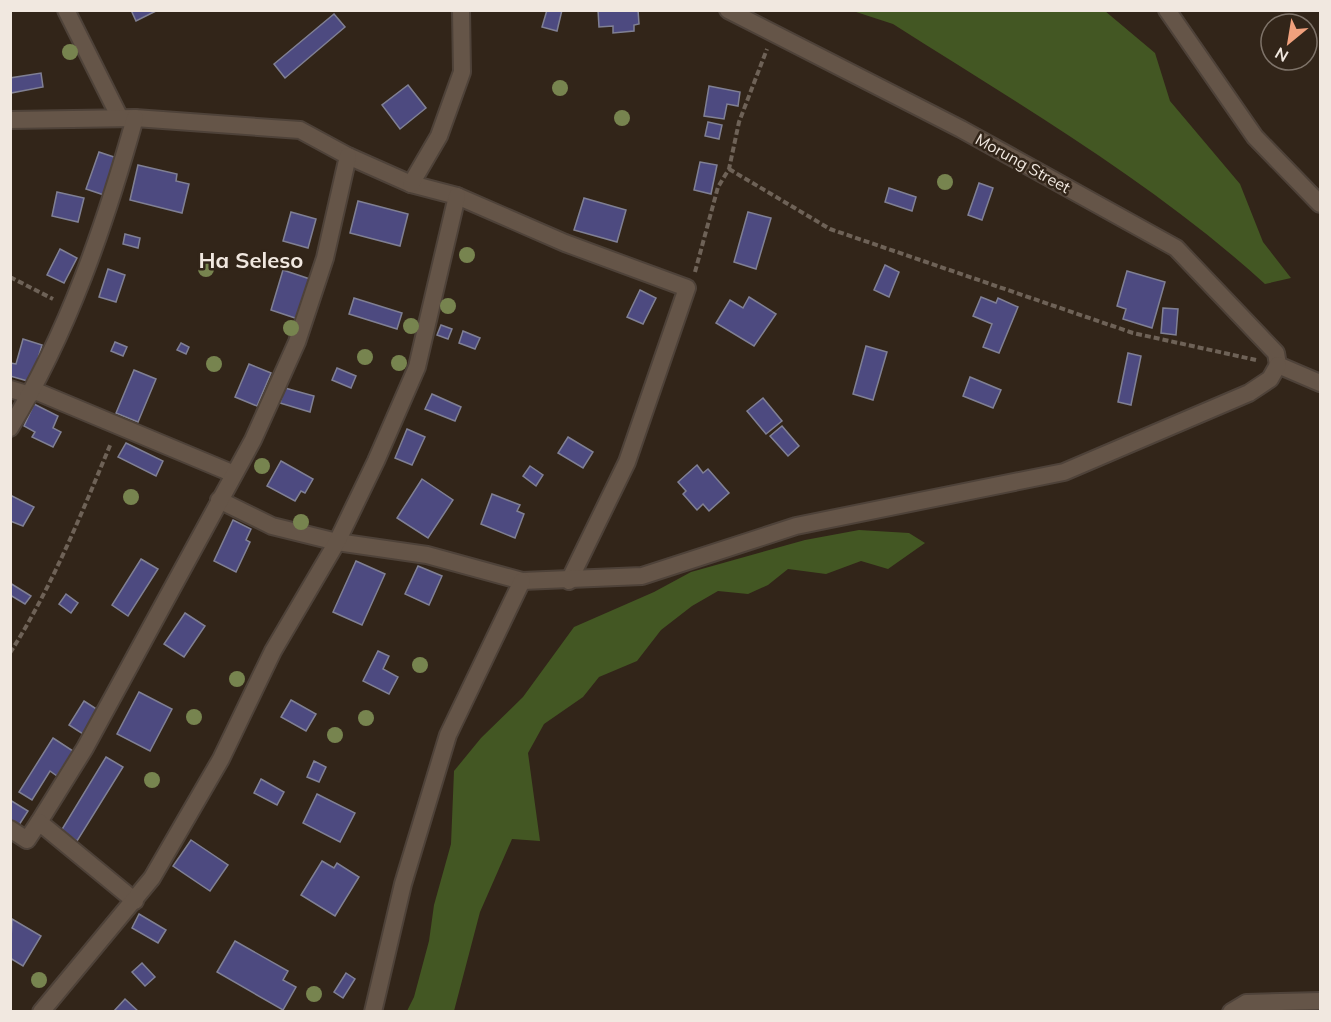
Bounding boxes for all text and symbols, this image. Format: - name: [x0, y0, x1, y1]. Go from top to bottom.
- north arrow: [1259, 12, 1319, 72]
- text: N: [1271, 43, 1292, 67]
- street label: Morung Street: [972, 129, 1074, 197]
- district label: Ha Seleso: [199, 246, 303, 274]

